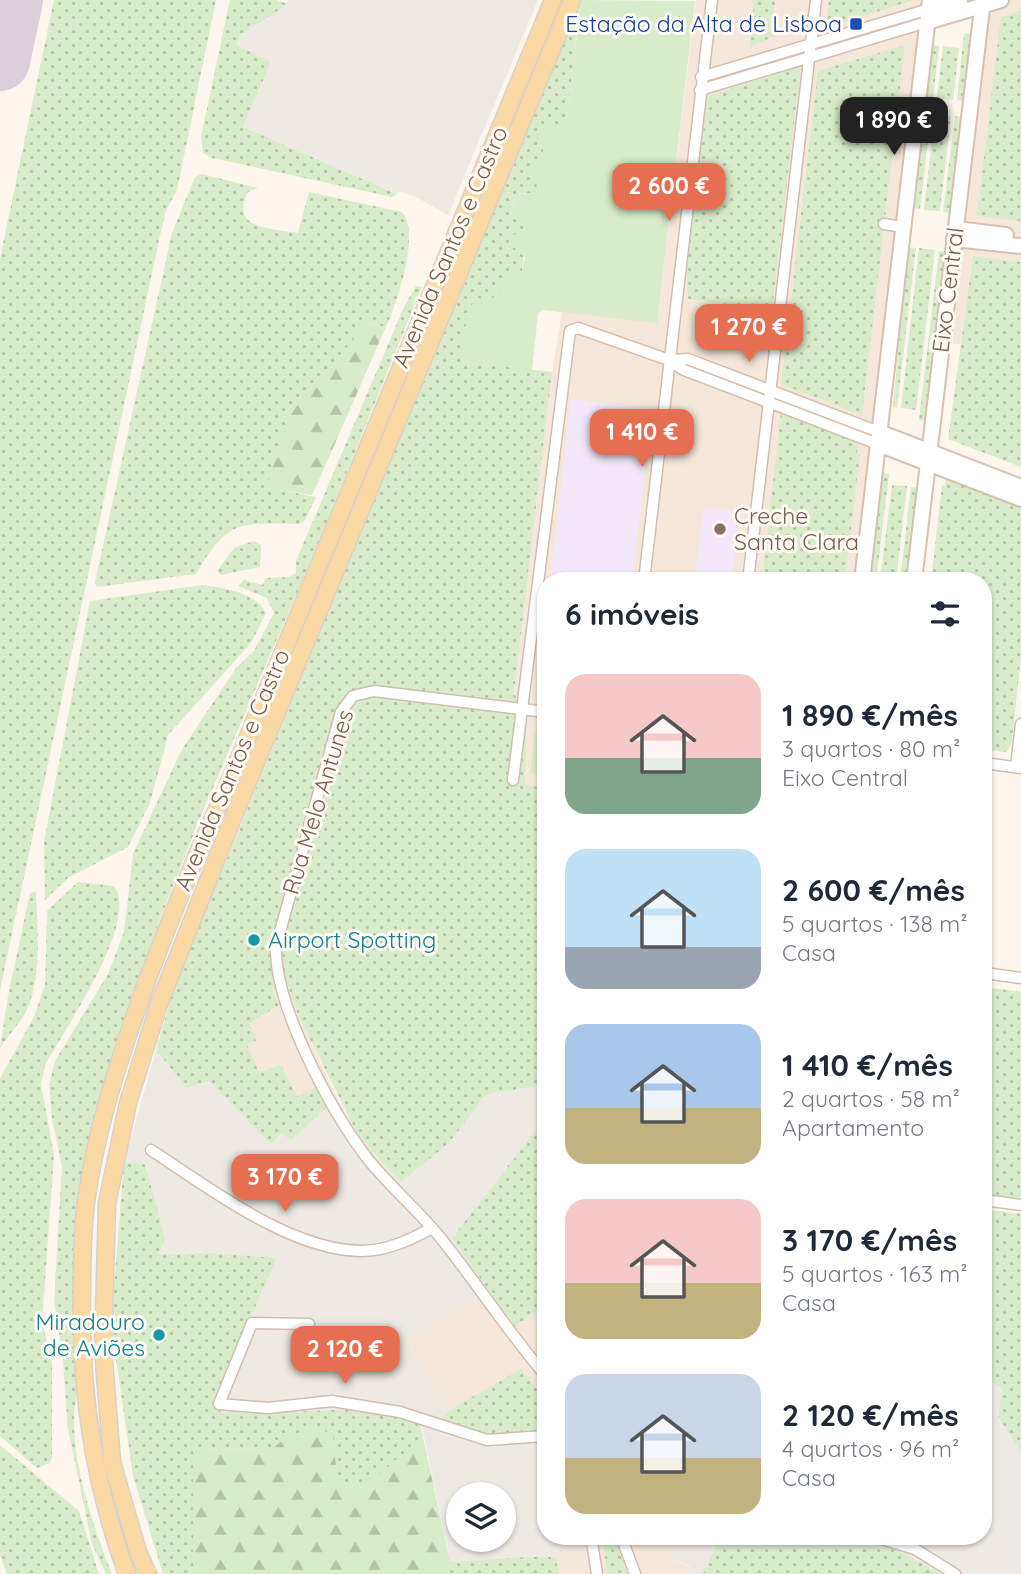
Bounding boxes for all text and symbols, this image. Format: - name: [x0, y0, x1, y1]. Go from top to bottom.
- place label: Estação da Alta de Lisboa: [565, 9, 842, 38]
- marker: Estação da Alta de Lisboa: [848, 16, 864, 32]
- pin: 1 890 €: [829, 97, 959, 157]
- text: 1 890 €: [856, 105, 932, 134]
- street label: Avenida Santos e Castro: [385, 122, 514, 372]
- pin: 2 600 €: [604, 164, 734, 223]
- text: 2 600 €: [628, 171, 710, 200]
- street label: Eixo Central: [925, 226, 970, 354]
- pin: 1 270 €: [684, 304, 814, 364]
- text: 1 270 €: [711, 312, 787, 341]
- pin: 1 410 €: [577, 410, 707, 469]
- text: 1 410 €: [606, 417, 678, 446]
- place label: Creche Santa Clara: [734, 501, 859, 556]
- marker: Creche Santa Clara: [712, 521, 728, 537]
- text: 6 imóveis: [565, 595, 699, 633]
- icon: filters: [926, 595, 964, 633]
- street label: Avenida Santos e Castro: [167, 645, 296, 895]
- text: 1 890 €/mês: [782, 696, 958, 734]
- icon: home: [621, 702, 705, 786]
- street label: Rua Melo Antunes: [276, 706, 359, 898]
- text: 3 quartos · 80 m²: [782, 734, 960, 763]
- text: Eixo Central: [782, 763, 908, 792]
- text: 2 600 €/mês: [782, 871, 965, 909]
- icon: home: [621, 877, 705, 961]
- text: 5 quartos · 138 m²: [782, 909, 968, 938]
- place label: Airport Spotting: [268, 925, 436, 954]
- marker: Airport Spotting: [246, 932, 262, 948]
- text: Casa: [782, 938, 836, 967]
- text: 1 410 €/mês: [782, 1046, 953, 1084]
- icon: home: [621, 1052, 705, 1136]
- text: 2 quartos · 58 m²: [782, 1084, 960, 1113]
- text: Apartamento: [782, 1113, 924, 1142]
- pin: 3 170 €: [220, 1154, 350, 1214]
- text: 3 170 €: [247, 1162, 323, 1191]
- text: 3 170 €/mês: [782, 1221, 957, 1259]
- icon: home: [621, 1227, 705, 1311]
- text: 5 quartos · 163 m²: [782, 1259, 968, 1288]
- text: Casa: [782, 1288, 836, 1317]
- place label: Miradouro de Aviões: [35, 1307, 145, 1362]
- pin: 2 120 €: [280, 1326, 410, 1386]
- marker: Miradouro de Aviões: [151, 1327, 167, 1343]
- text: 2 120 €: [307, 1334, 383, 1363]
- text: 2 120 €/mês: [782, 1396, 959, 1434]
- icon: home: [621, 1402, 705, 1486]
- text: 4 quartos · 96 m²: [782, 1434, 959, 1463]
- text: Casa: [782, 1463, 836, 1492]
- map controls: [446, 1482, 516, 1552]
- button: layers: [446, 1482, 516, 1552]

